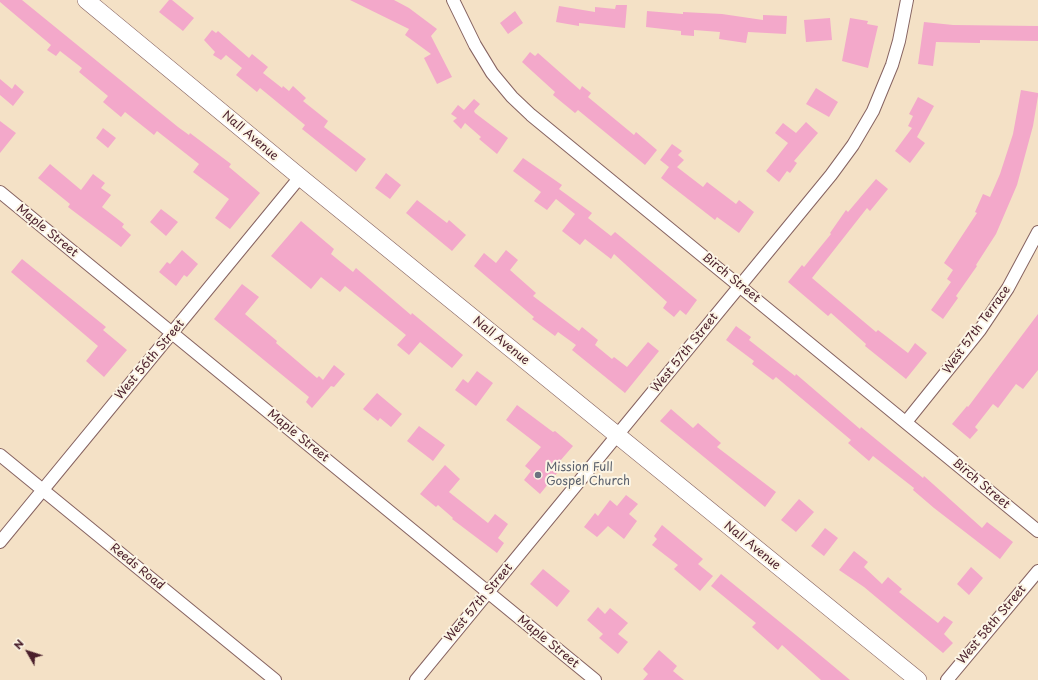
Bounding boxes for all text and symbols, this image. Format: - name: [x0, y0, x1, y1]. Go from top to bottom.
- street label: Nall Avenue: [219, 108, 281, 164]
- street label: Maple Street: [13, 202, 81, 260]
- street label: Birch Street: [699, 250, 763, 306]
- street label: West 57th Terrace: [940, 283, 1014, 377]
- street label: West 57th Street: [649, 310, 721, 396]
- street label: Nall Avenue: [470, 314, 532, 368]
- street label: West 56th Street: [112, 317, 188, 403]
- street label: Maple Street: [264, 407, 332, 465]
- street label: Birch Street: [949, 456, 1013, 512]
- place label: Mission Full Gospel Church: [546, 461, 630, 489]
- marker: Mission Full Gospel Church: [533, 470, 543, 480]
- street label: Nall Avenue: [721, 519, 783, 573]
- street label: Reeds Road: [107, 541, 167, 593]
- street label: West 57th Street: [442, 561, 516, 645]
- street label: West 58th Street: [955, 582, 1029, 668]
- street label: Maple Street: [514, 613, 582, 671]
- north arrow: [8, 632, 48, 672]
- text: N: [9, 635, 28, 653]

